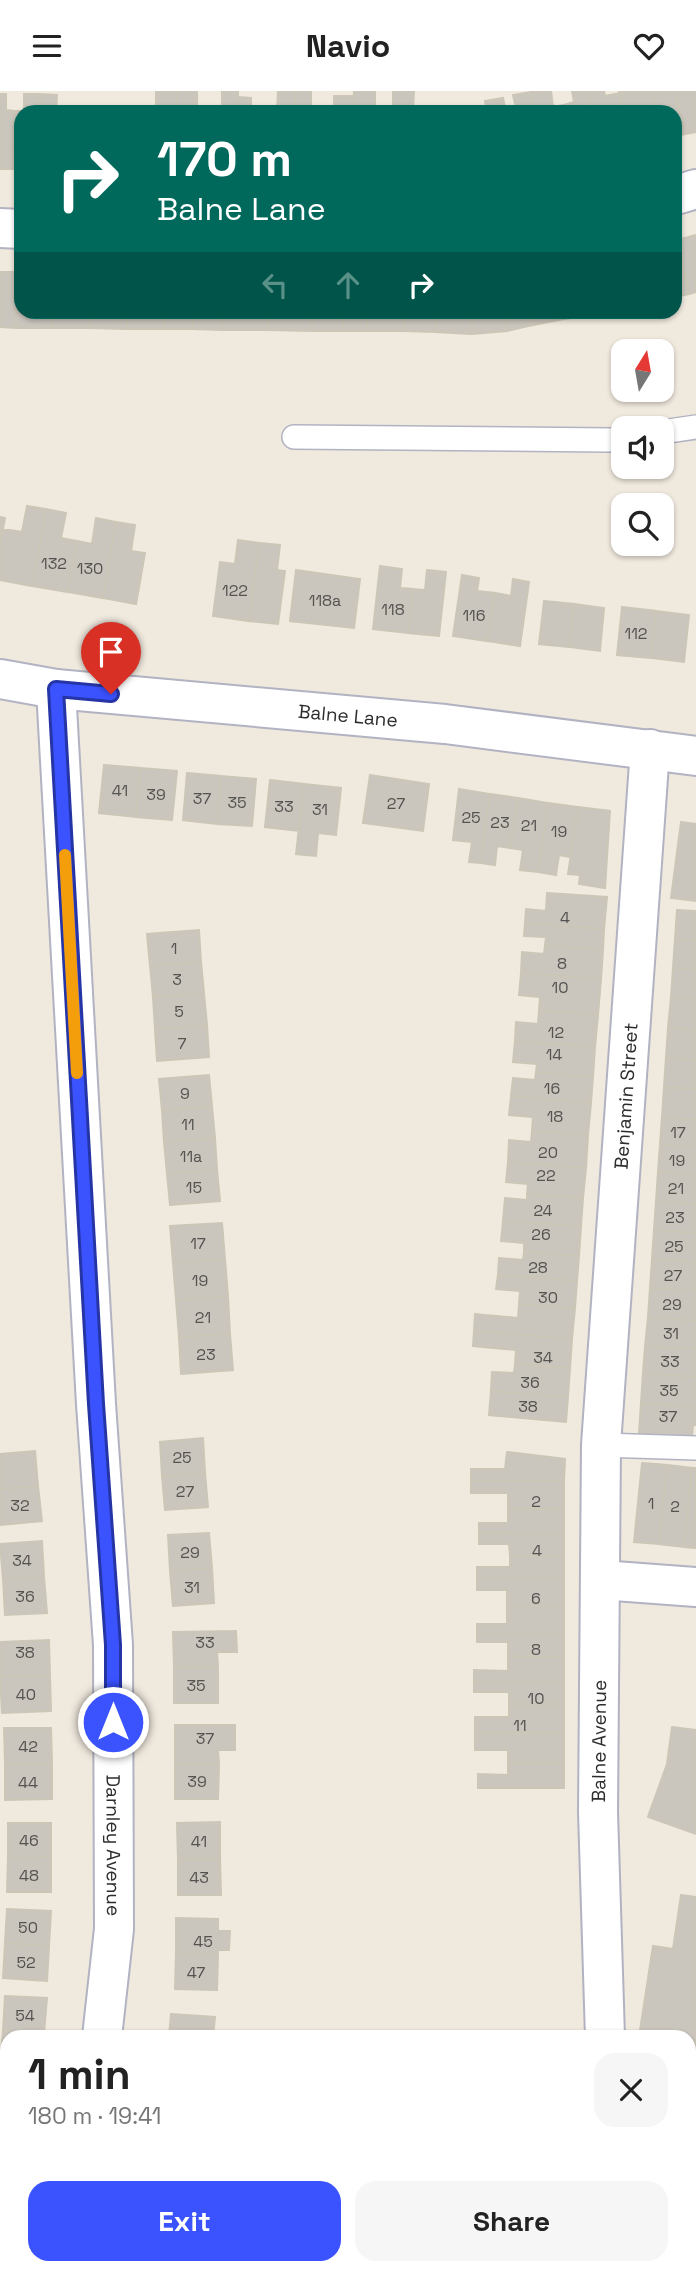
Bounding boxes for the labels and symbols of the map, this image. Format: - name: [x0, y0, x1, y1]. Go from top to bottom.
- north arrow: [611, 339, 674, 403]
- house number: 132: [41, 553, 67, 574]
- house number: 130: [77, 558, 103, 579]
- house number: 122: [222, 580, 248, 601]
- house number: 118a: [309, 590, 341, 611]
- house number: 118: [381, 599, 405, 620]
- house number: 116: [462, 605, 486, 626]
- pin: [81, 622, 141, 694]
- house number: 112: [624, 623, 648, 644]
- street label: Balne Lane: [297, 699, 399, 733]
- house number: 41: [112, 780, 128, 801]
- house number: 39: [146, 784, 166, 805]
- house number: 37: [193, 788, 211, 809]
- house number: 35: [227, 792, 247, 813]
- house number: 27: [387, 793, 405, 814]
- house number: 33: [274, 796, 294, 817]
- house number: 31: [312, 799, 328, 820]
- house number: 25: [461, 807, 481, 828]
- house number: 23: [490, 812, 510, 833]
- house number: 21: [521, 815, 537, 836]
- house number: 19: [551, 821, 567, 842]
- house number: 4: [560, 907, 570, 928]
- house number: 1: [171, 938, 177, 959]
- house number: 8: [557, 953, 567, 974]
- house number: 3: [172, 969, 182, 990]
- house number: 10: [552, 977, 568, 998]
- house number: 5: [174, 1001, 184, 1022]
- house number: 12: [548, 1022, 564, 1043]
- street label: Benjamin Street: [608, 1022, 644, 1170]
- house number: 7: [177, 1033, 187, 1054]
- house number: 14: [546, 1044, 562, 1065]
- house number: 16: [544, 1078, 560, 1099]
- house number: 9: [180, 1083, 190, 1104]
- house number: 18: [547, 1106, 563, 1127]
- house number: 11: [181, 1114, 195, 1135]
- house number: 17: [670, 1122, 686, 1143]
- house number: 20: [538, 1142, 558, 1163]
- house number: 11a: [180, 1146, 202, 1167]
- house number: 19: [669, 1150, 685, 1171]
- house number: 22: [536, 1165, 556, 1186]
- house number: 15: [186, 1177, 202, 1198]
- house number: 21: [668, 1178, 684, 1199]
- house number: 24: [533, 1200, 553, 1221]
- house number: 23: [665, 1207, 685, 1228]
- house number: 26: [531, 1224, 551, 1245]
- house number: 17: [190, 1233, 206, 1254]
- house number: 25: [664, 1236, 684, 1257]
- house number: 28: [528, 1257, 548, 1278]
- house number: 27: [664, 1265, 682, 1286]
- house number: 19: [192, 1270, 208, 1291]
- house number: 30: [538, 1287, 558, 1308]
- house number: 29: [662, 1294, 682, 1315]
- house number: 21: [195, 1307, 211, 1328]
- house number: 31: [663, 1323, 679, 1344]
- house number: 23: [196, 1344, 216, 1365]
- house number: 34: [533, 1347, 553, 1368]
- house number: 33: [660, 1351, 680, 1372]
- house number: 36: [520, 1372, 540, 1393]
- house number: 35: [659, 1380, 679, 1401]
- house number: 38: [518, 1396, 538, 1417]
- house number: 37: [659, 1406, 677, 1427]
- house number: 25: [172, 1447, 192, 1468]
- house number: 27: [176, 1481, 194, 1502]
- house number: 2: [531, 1491, 541, 1512]
- house number: 1: [648, 1493, 654, 1514]
- house number: 32: [10, 1495, 30, 1516]
- house number: 2: [670, 1496, 680, 1517]
- house number: 4: [532, 1540, 542, 1561]
- house number: 29: [180, 1542, 200, 1563]
- house number: 34: [12, 1550, 32, 1571]
- house number: 31: [184, 1577, 200, 1598]
- house number: 36: [15, 1586, 35, 1607]
- house number: 6: [531, 1588, 541, 1609]
- house number: 33: [195, 1632, 215, 1653]
- house number: 8: [531, 1639, 541, 1660]
- house number: 38: [15, 1642, 35, 1663]
- house number: 35: [186, 1675, 206, 1696]
- street label: Balne Avenue: [586, 1680, 612, 1803]
- house number: 40: [16, 1684, 36, 1705]
- position arrow: [76, 1685, 150, 1759]
- house number: 10: [528, 1688, 544, 1709]
- house number: 11: [513, 1715, 527, 1736]
- house number: 37: [196, 1728, 214, 1749]
- house number: 42: [18, 1736, 38, 1757]
- house number: 39: [187, 1771, 207, 1792]
- house number: 44: [18, 1772, 38, 1793]
- street label: Darnley Avenue: [100, 1774, 126, 1916]
- house number: 46: [19, 1830, 39, 1851]
- house number: 41: [191, 1831, 207, 1852]
- house number: 48: [19, 1865, 39, 1886]
- house number: 43: [189, 1867, 209, 1888]
- house number: 50: [18, 1917, 38, 1938]
- house number: 45: [193, 1931, 213, 1952]
- house number: 52: [16, 1952, 36, 1973]
- house number: 47: [187, 1962, 205, 1983]
- house number: 54: [15, 2005, 35, 2026]

